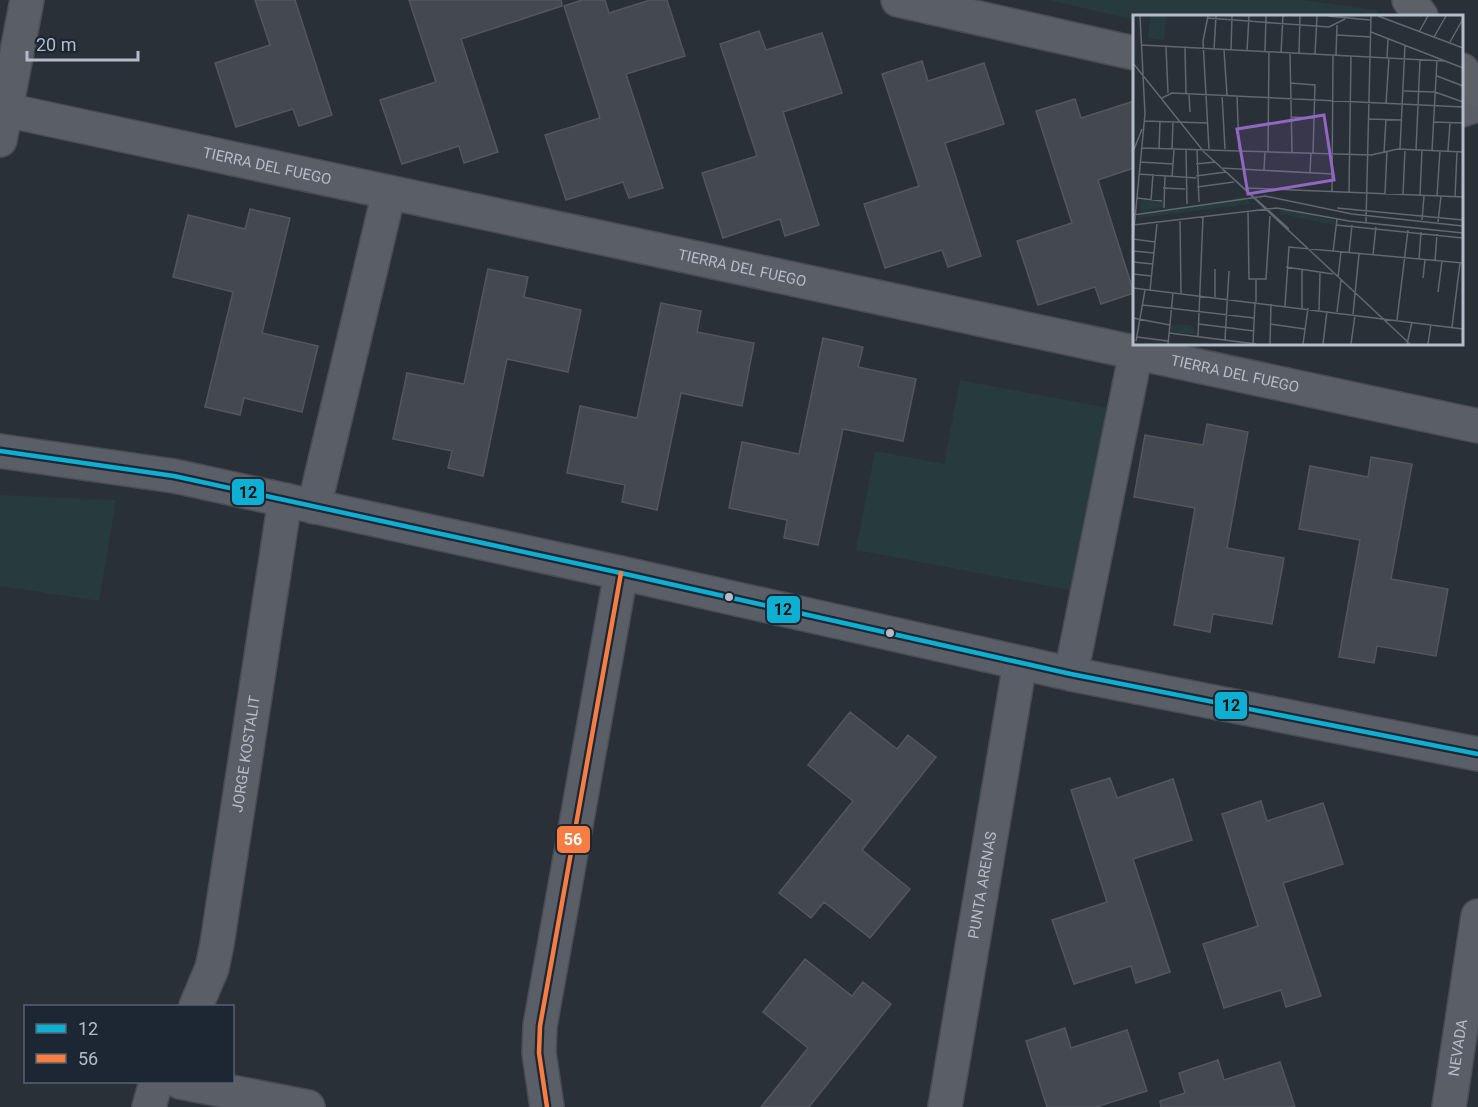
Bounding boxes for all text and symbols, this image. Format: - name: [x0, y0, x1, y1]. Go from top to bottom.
- inset map: [1133, 15, 1463, 345]
- scale bar: [27, 24, 138, 62]
- text: 20 m: [36, 34, 76, 55]
- street label: TIERRA DEL FUEGO: [201, 144, 333, 189]
- street label: TIERRA DEL FUEGO: [676, 246, 808, 291]
- street label: TIERRA DEL FUEGO: [1169, 351, 1301, 396]
- line badge: 12: [231, 478, 265, 506]
- text: 12: [239, 483, 257, 502]
- unlabelled marker: [723, 591, 735, 603]
- line badge: 12: [766, 595, 801, 624]
- text: 12: [774, 600, 792, 619]
- unlabelled marker: [884, 627, 896, 639]
- line badge: 12: [1214, 691, 1248, 720]
- street label: JORGE KOSTALIT: [228, 694, 264, 814]
- text: 12: [1222, 696, 1240, 715]
- line badge: 56: [556, 825, 591, 854]
- text: 56: [564, 830, 582, 849]
- street label: PUNTA ARENAS: [965, 830, 1000, 940]
- legend: [24, 1005, 234, 1083]
- text: 12: [78, 1018, 98, 1039]
- street label: NEVADA: [1445, 1018, 1471, 1077]
- text: 56: [78, 1048, 98, 1069]

